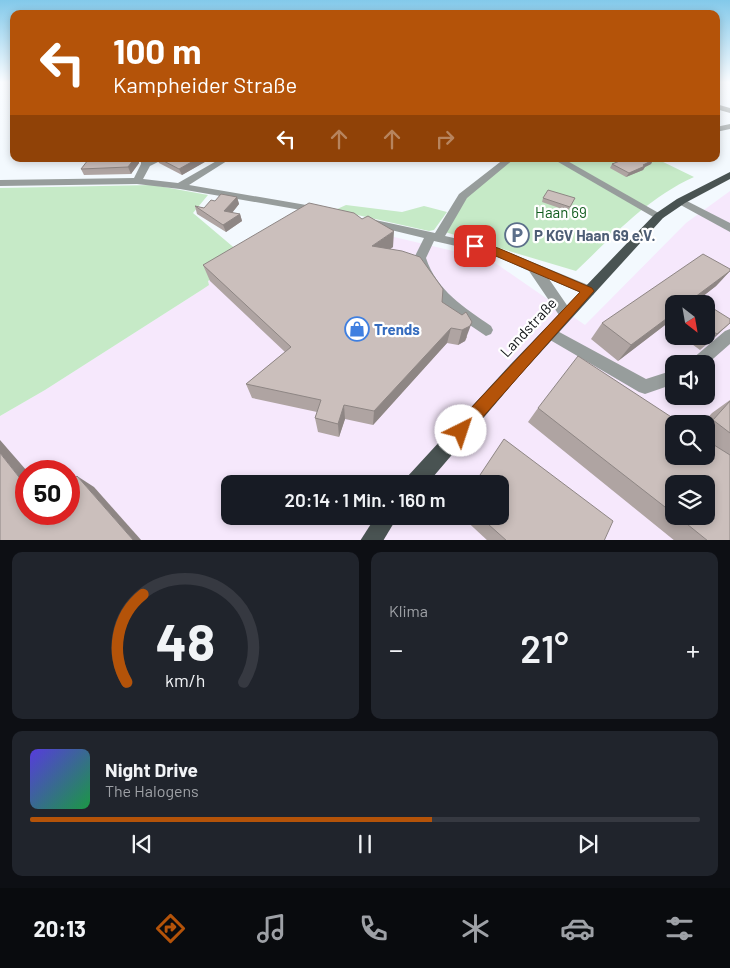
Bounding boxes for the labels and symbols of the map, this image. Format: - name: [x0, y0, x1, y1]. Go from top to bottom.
- park label: Haan 69: [535, 203, 587, 221]
- parking icon: P KGV Haan 69 e.V.: [504, 222, 530, 248]
- pin: [454, 225, 496, 267]
- place label: P KGV Haan 69 e.V.: [534, 226, 656, 244]
- street label: Landstraße: [496, 294, 560, 360]
- north arrow: [665, 295, 715, 345]
- shop icon: Trends: [344, 316, 370, 342]
- place label: Trends: [374, 320, 420, 338]
- position arrow: [434, 404, 486, 456]
- speed limit sign: 50: [15, 460, 80, 525]

